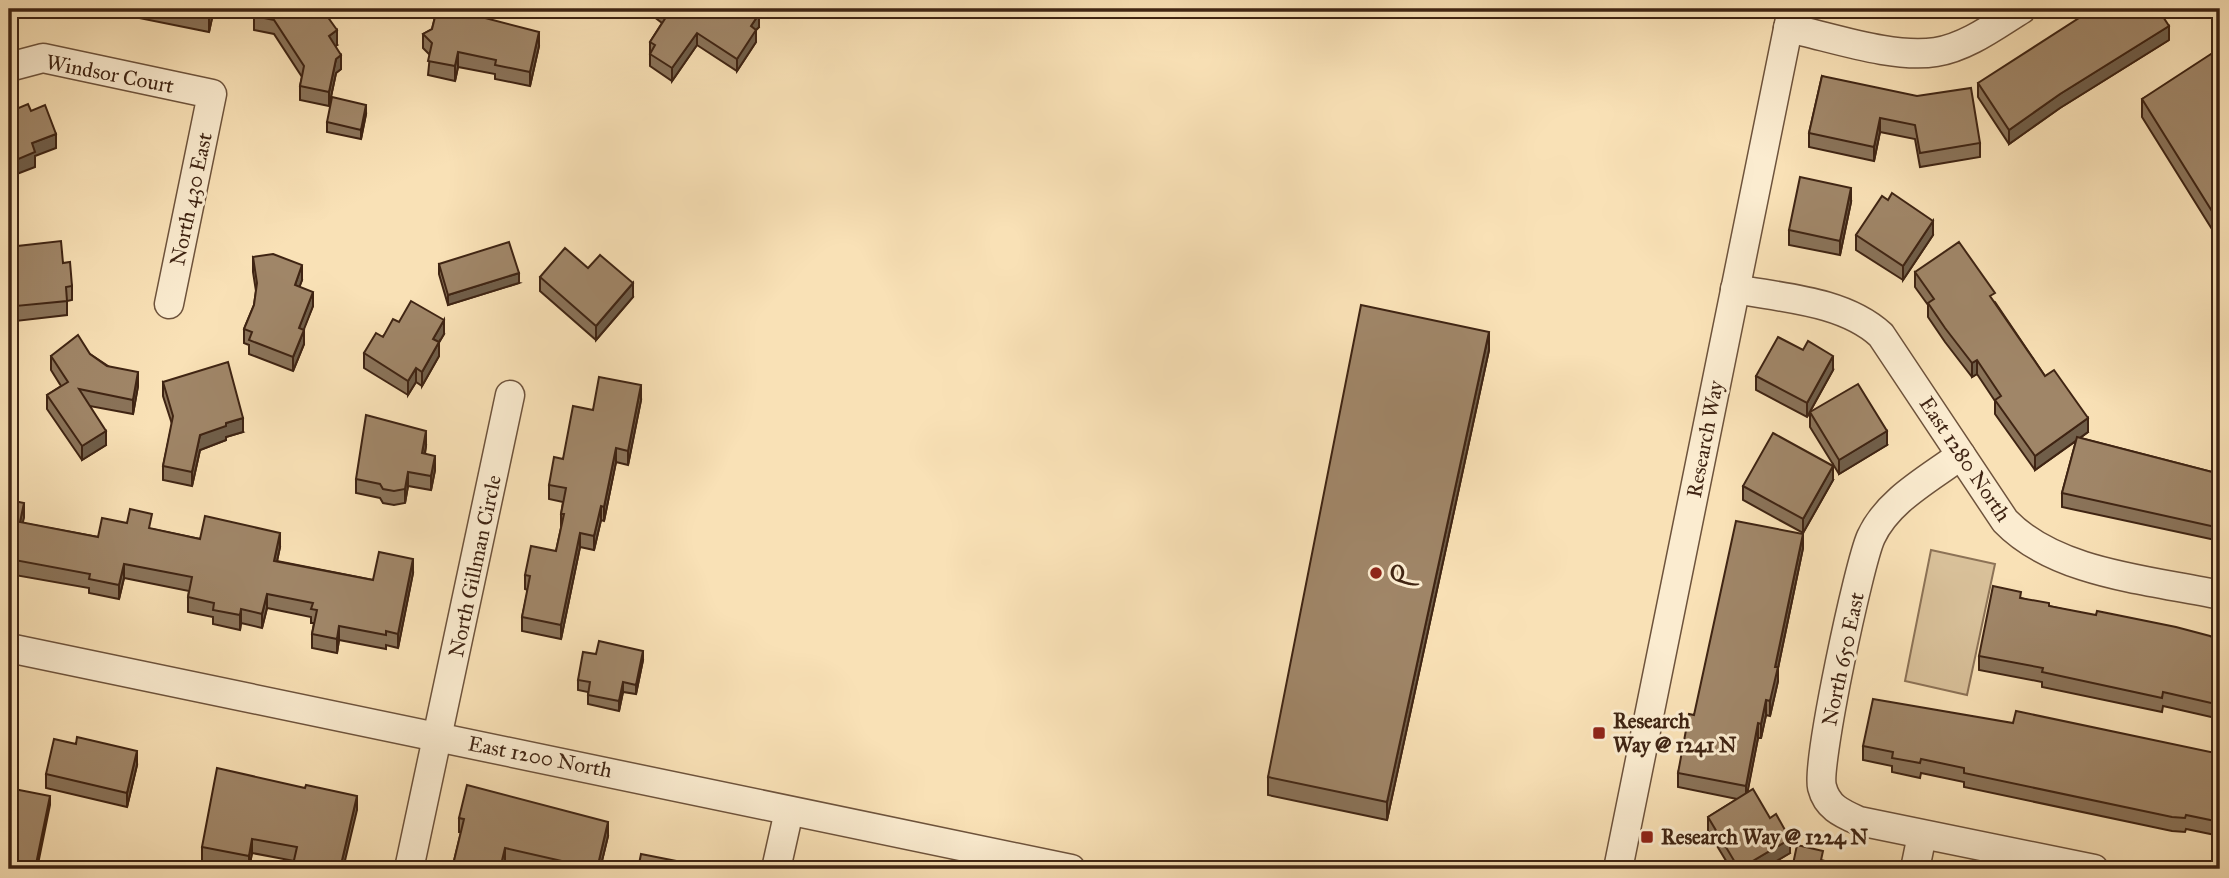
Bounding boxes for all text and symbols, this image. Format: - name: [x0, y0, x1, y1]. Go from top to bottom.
- street label: Windsor Court: [44, 49, 177, 99]
- street label: North 430 East: [164, 129, 218, 268]
- street label: Research Way: [1681, 377, 1729, 500]
- street label: East 1280 North: [1914, 392, 2017, 527]
- street label: North Gillman Circle: [443, 472, 507, 659]
- place label: Q: [1390, 560, 1420, 586]
- marker: Q: [1368, 565, 1384, 581]
- street label: North 650 East: [1816, 589, 1870, 728]
- place label: Research Way @ 1241 N: [1613, 708, 1737, 758]
- marker: Research Way @ 1241 N: [1591, 725, 1607, 741]
- street label: East 1200 North: [466, 730, 615, 784]
- place label: Research Way @ 1224 N: [1661, 824, 1868, 850]
- marker: Research Way @ 1224 N: [1639, 829, 1655, 845]

